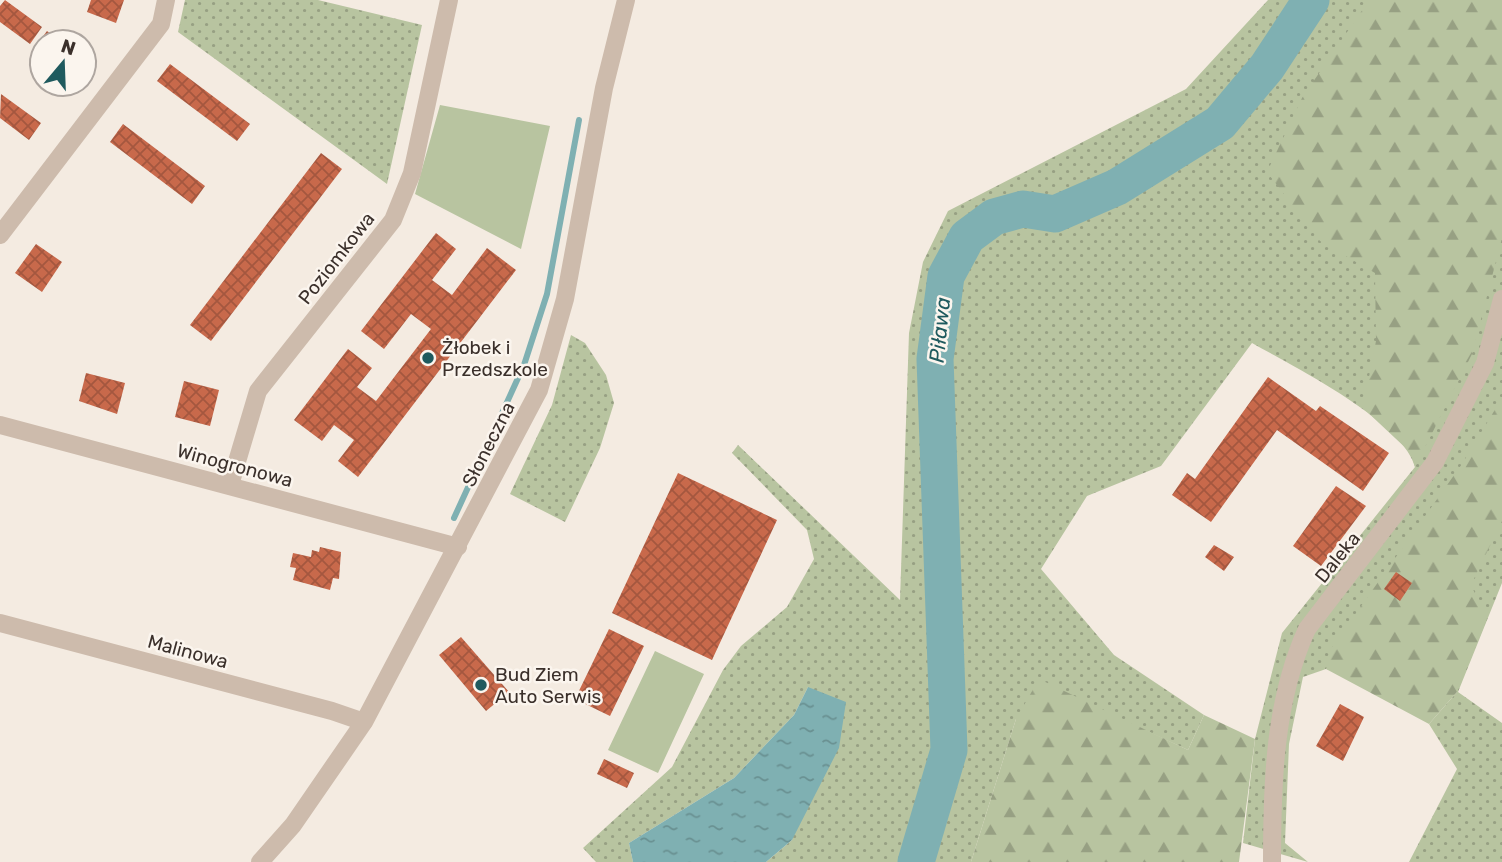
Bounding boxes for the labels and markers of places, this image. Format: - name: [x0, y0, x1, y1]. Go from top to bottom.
- place label: Żłobek i Przedszkole: [442, 336, 548, 381]
- marker: Żłobek i Przedszkole: [420, 350, 436, 366]
- place label: Bud Ziem Auto Serwis: [495, 663, 601, 708]
- marker: Bud Ziem Auto Serwis: [473, 677, 489, 693]

